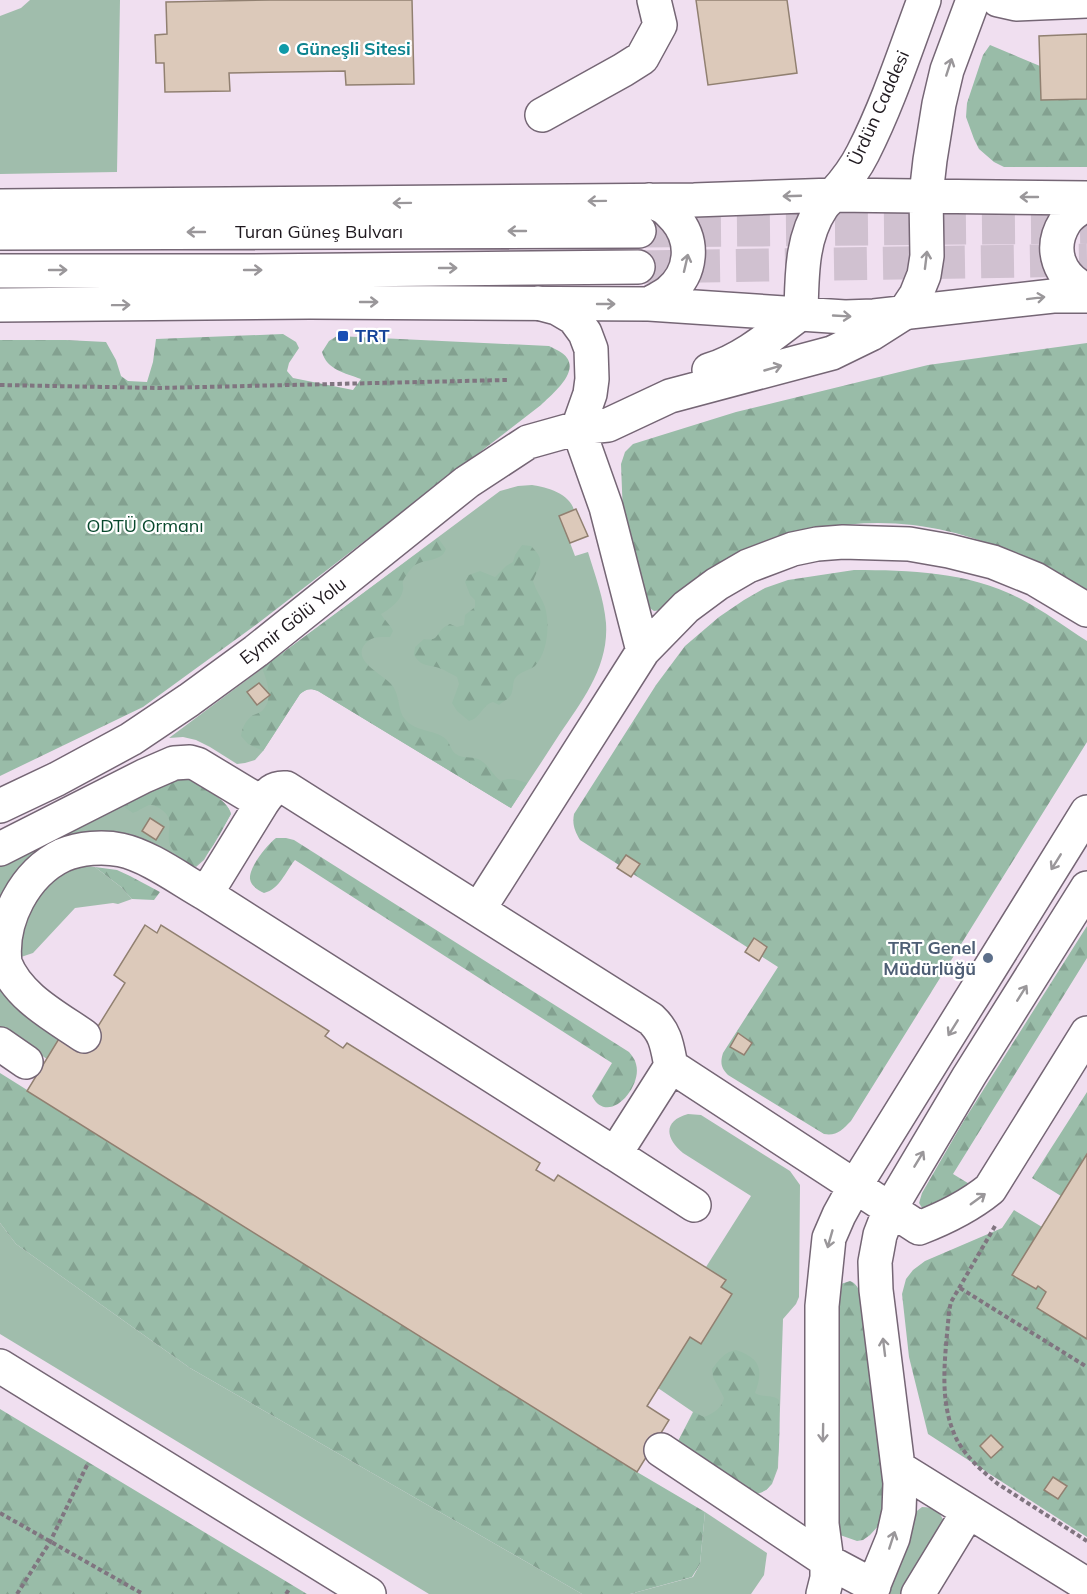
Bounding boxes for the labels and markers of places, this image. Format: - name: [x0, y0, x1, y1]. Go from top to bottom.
- place label: Güneşli Sitesi: [296, 37, 411, 60]
- marker: Güneşli Sitesi: [277, 42, 291, 56]
- place label: TRT: [355, 324, 390, 347]
- marker: TRT: [336, 329, 350, 343]
- place label: TRT Genel Müdürlüğü: [883, 936, 976, 980]
- marker: TRT Genel Müdürlüğü: [981, 951, 995, 965]

